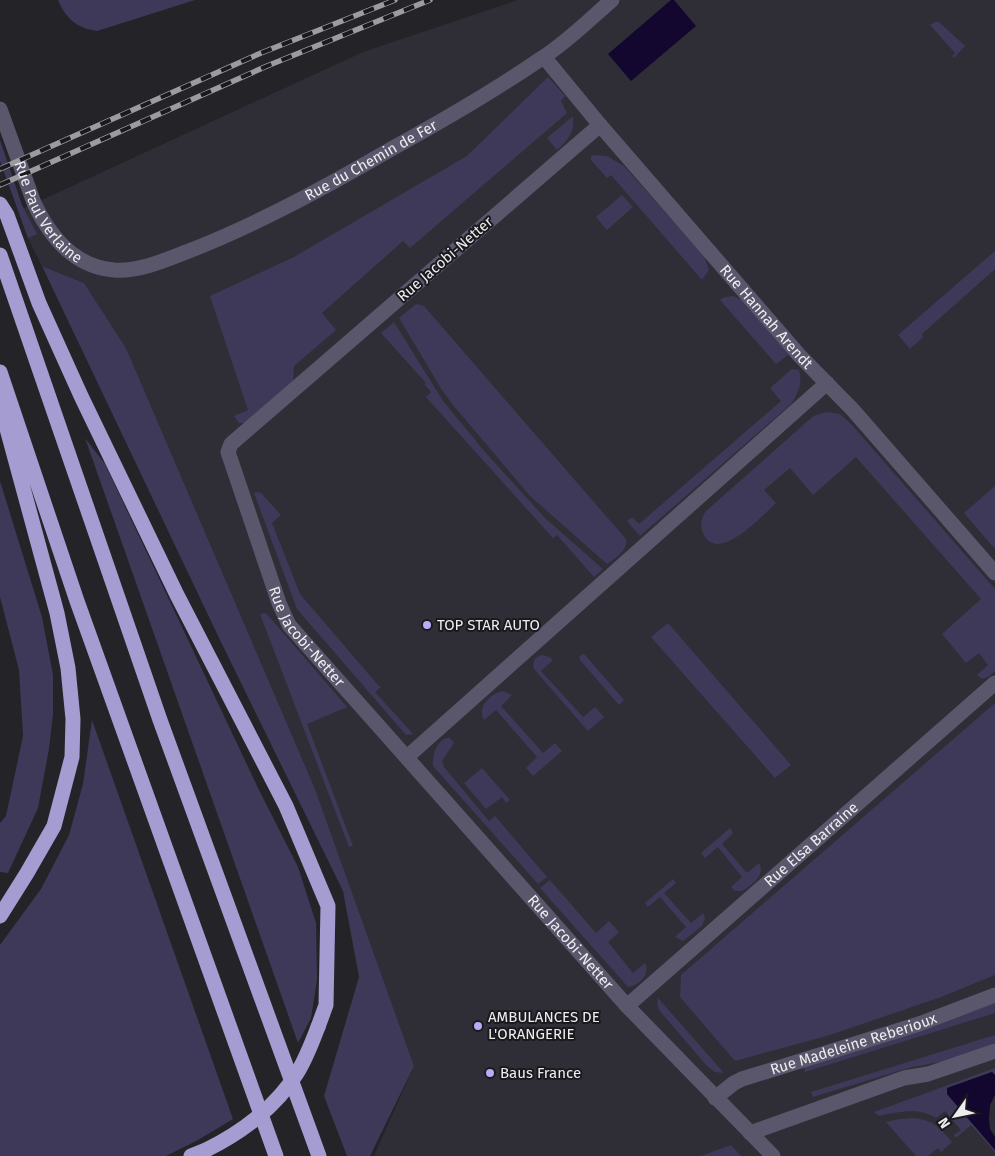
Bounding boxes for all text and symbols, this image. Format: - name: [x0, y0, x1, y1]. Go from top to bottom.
- street label: Rue du Chemin de Fer: [302, 116, 441, 204]
- street label: Rue Paul Verlaine: [10, 158, 86, 267]
- street label: Rue Jacobi-Netter: [394, 213, 497, 305]
- street label: Rue Hannah Arendt: [716, 261, 817, 373]
- street label: Rue Jacobi-Netter: [265, 584, 349, 691]
- place label: TOP STAR AUTO: [437, 616, 540, 634]
- marker: TOP STAR AUTO: [421, 619, 433, 631]
- street label: Rue Elsa Barraine: [760, 798, 862, 890]
- street label: Rue Jacobi-Netter: [524, 891, 617, 994]
- place label: AMBULANCES DE L'ORANGERIE: [488, 1008, 600, 1043]
- street label: Rue Madeleine Reberioux: [768, 1009, 940, 1079]
- marker: AMBULANCES DE L'ORANGERIE: [472, 1020, 484, 1032]
- place label: Baus France: [500, 1064, 581, 1082]
- marker: Baus France: [484, 1067, 496, 1079]
- north arrow: [930, 1091, 980, 1141]
- text: N: [935, 1114, 954, 1131]

